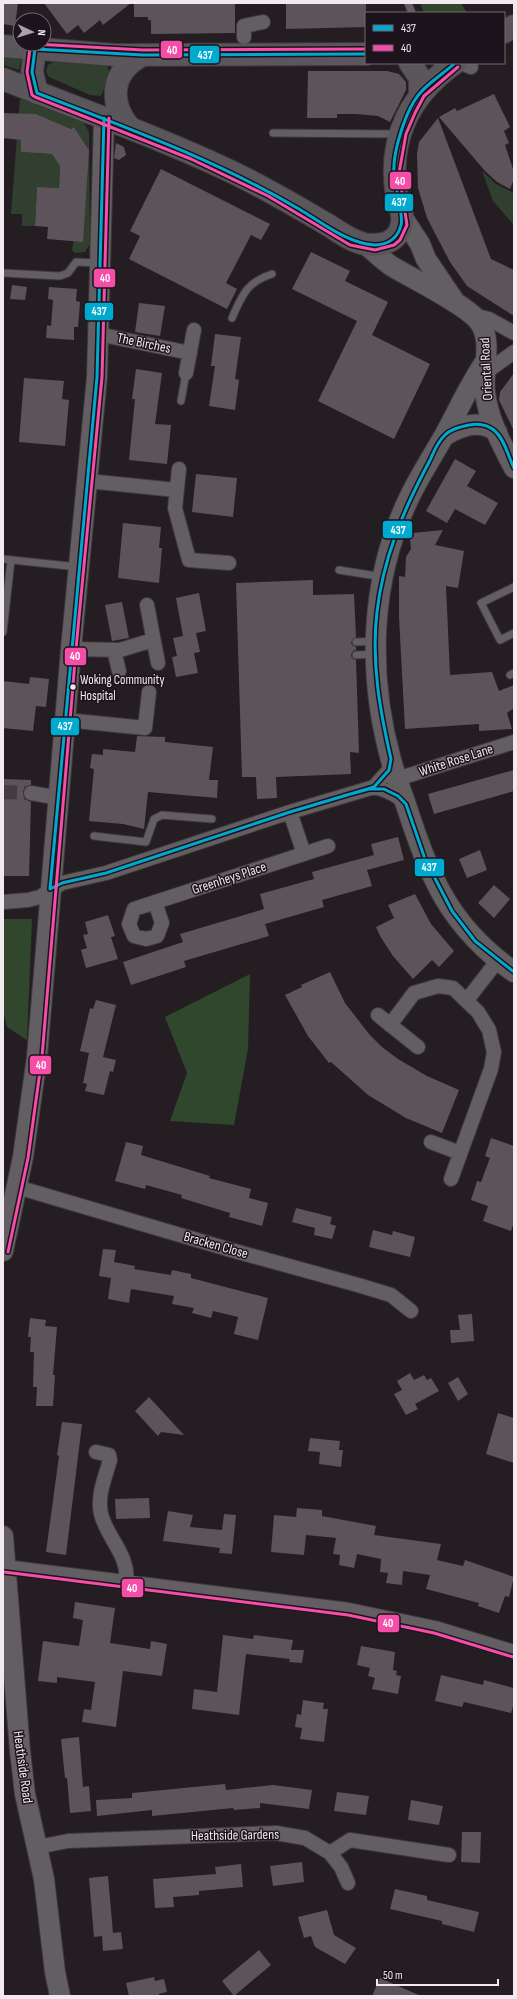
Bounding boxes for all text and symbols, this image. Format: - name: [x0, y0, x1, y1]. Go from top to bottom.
- north arrow: [12, 12, 52, 52]
- legend: [365, 12, 505, 64]
- text: 437: [401, 21, 416, 36]
- text: N: [35, 29, 48, 36]
- line badge: 40: [160, 40, 183, 59]
- text: 40: [401, 41, 411, 56]
- text: 40: [167, 44, 177, 57]
- line badge: 437: [189, 45, 220, 64]
- text: 437: [198, 49, 213, 62]
- line badge: 40: [389, 171, 412, 190]
- text: 40: [395, 175, 405, 188]
- line badge: 437: [384, 193, 414, 212]
- text: 437: [392, 196, 407, 209]
- line badge: 40: [93, 268, 116, 288]
- text: 40: [100, 272, 110, 285]
- line badge: 437: [84, 302, 114, 321]
- text: 437: [92, 305, 107, 318]
- street label: The Birches: [116, 329, 172, 357]
- street label: Oriental Road: [476, 337, 496, 401]
- line badge: 437: [382, 520, 413, 539]
- text: 437: [391, 524, 406, 537]
- line badge: 40: [64, 647, 87, 666]
- text: 40: [70, 650, 80, 663]
- place label: Woking Community Hospital: [80, 672, 165, 704]
- marker: Woking Community Hospital: [68, 682, 78, 692]
- line badge: 437: [50, 717, 80, 736]
- text: 437: [58, 720, 73, 733]
- street label: White Rose Lane: [417, 740, 495, 780]
- street label: Greenheys Place: [190, 858, 268, 898]
- line badge: 437: [414, 858, 445, 877]
- text: 437: [422, 861, 437, 874]
- line badge: 40: [29, 1055, 52, 1075]
- text: 40: [36, 1059, 46, 1072]
- street label: Bracken Close: [182, 1228, 250, 1262]
- line badge: 40: [121, 1578, 144, 1598]
- text: 40: [127, 1582, 137, 1595]
- line badge: 40: [377, 1614, 400, 1633]
- text: 40: [383, 1617, 393, 1630]
- street label: Heathside Road: [9, 1730, 37, 1805]
- street label: Heathside Gardens: [191, 1826, 279, 1844]
- scale bar: [377, 1961, 498, 1987]
- text: 50 m: [383, 1968, 403, 1983]

